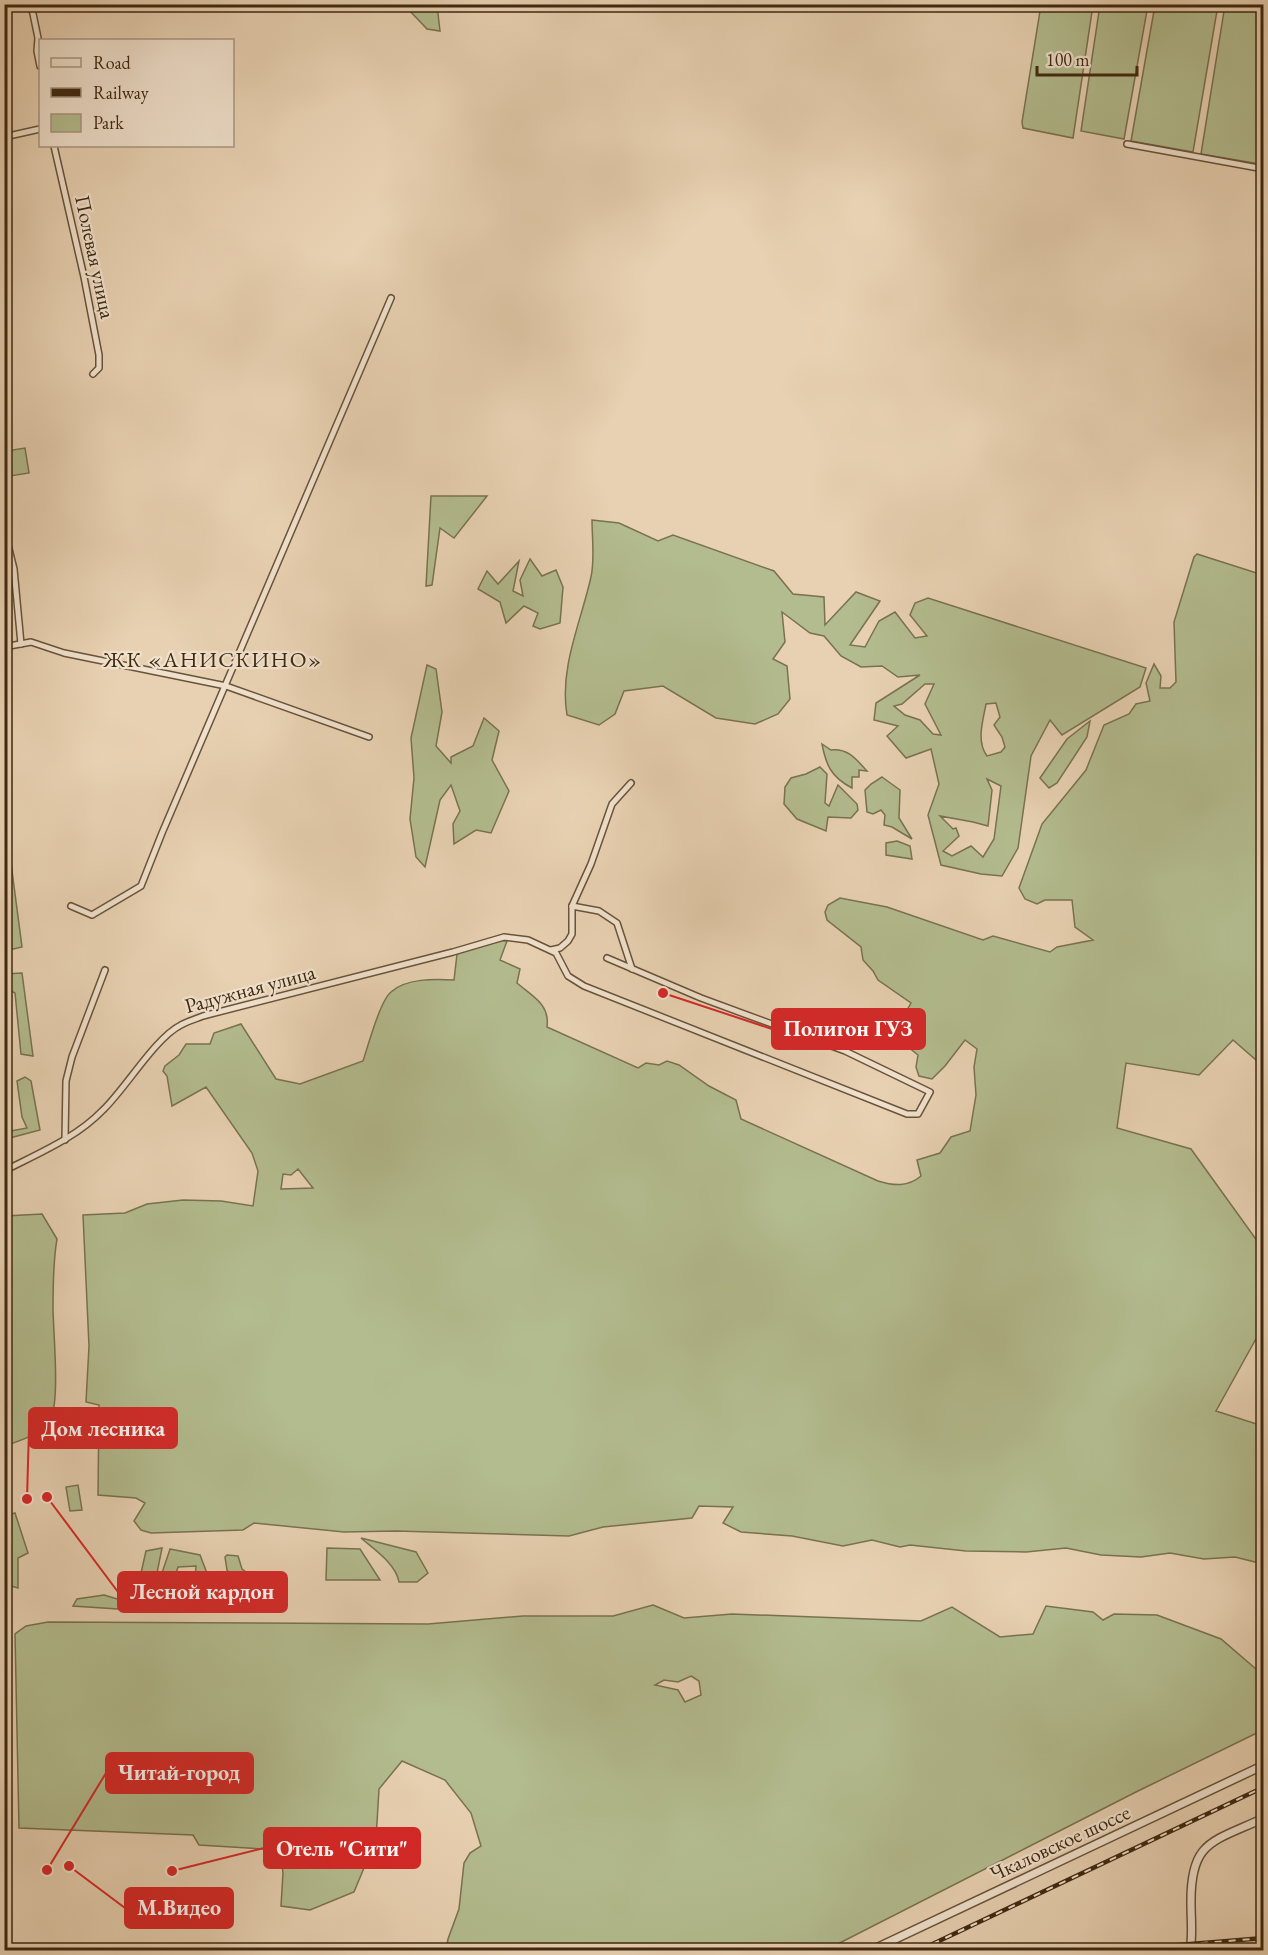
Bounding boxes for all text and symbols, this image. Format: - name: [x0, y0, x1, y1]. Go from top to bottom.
- legend: [39, 39, 234, 147]
- scale bar: [1037, 39, 1138, 77]
- text: 100 m: [1046, 48, 1090, 71]
- text: Road: [93, 51, 132, 74]
- text: Railway: [93, 81, 149, 104]
- text: Park: [93, 111, 124, 134]
- street label: Полевая улица: [69, 193, 122, 322]
- district label: ЖК «АНИСКИНО»: [102, 645, 323, 674]
- street label: Радужная улица: [181, 958, 319, 1019]
- callout: Полигон ГУЗ: [772, 1009, 925, 1049]
- text: Полигон ГУЗ: [784, 1014, 912, 1043]
- callout: Дом лесника: [29, 1408, 177, 1448]
- text: Дом лесника: [41, 1414, 165, 1443]
- callout: Лесной кардон: [118, 1572, 287, 1612]
- text: Лесной кардон: [130, 1577, 275, 1606]
- callout: Читай-город: [106, 1753, 253, 1793]
- text: Читай-город: [118, 1758, 241, 1787]
- street label: Чкаловское шоссе: [985, 1798, 1134, 1887]
- callout: Отель "Сити": [264, 1828, 420, 1868]
- text: Отель "Сити": [276, 1834, 408, 1863]
- callout: М.Видео: [125, 1888, 233, 1928]
- text: М.Видео: [137, 1893, 221, 1922]

